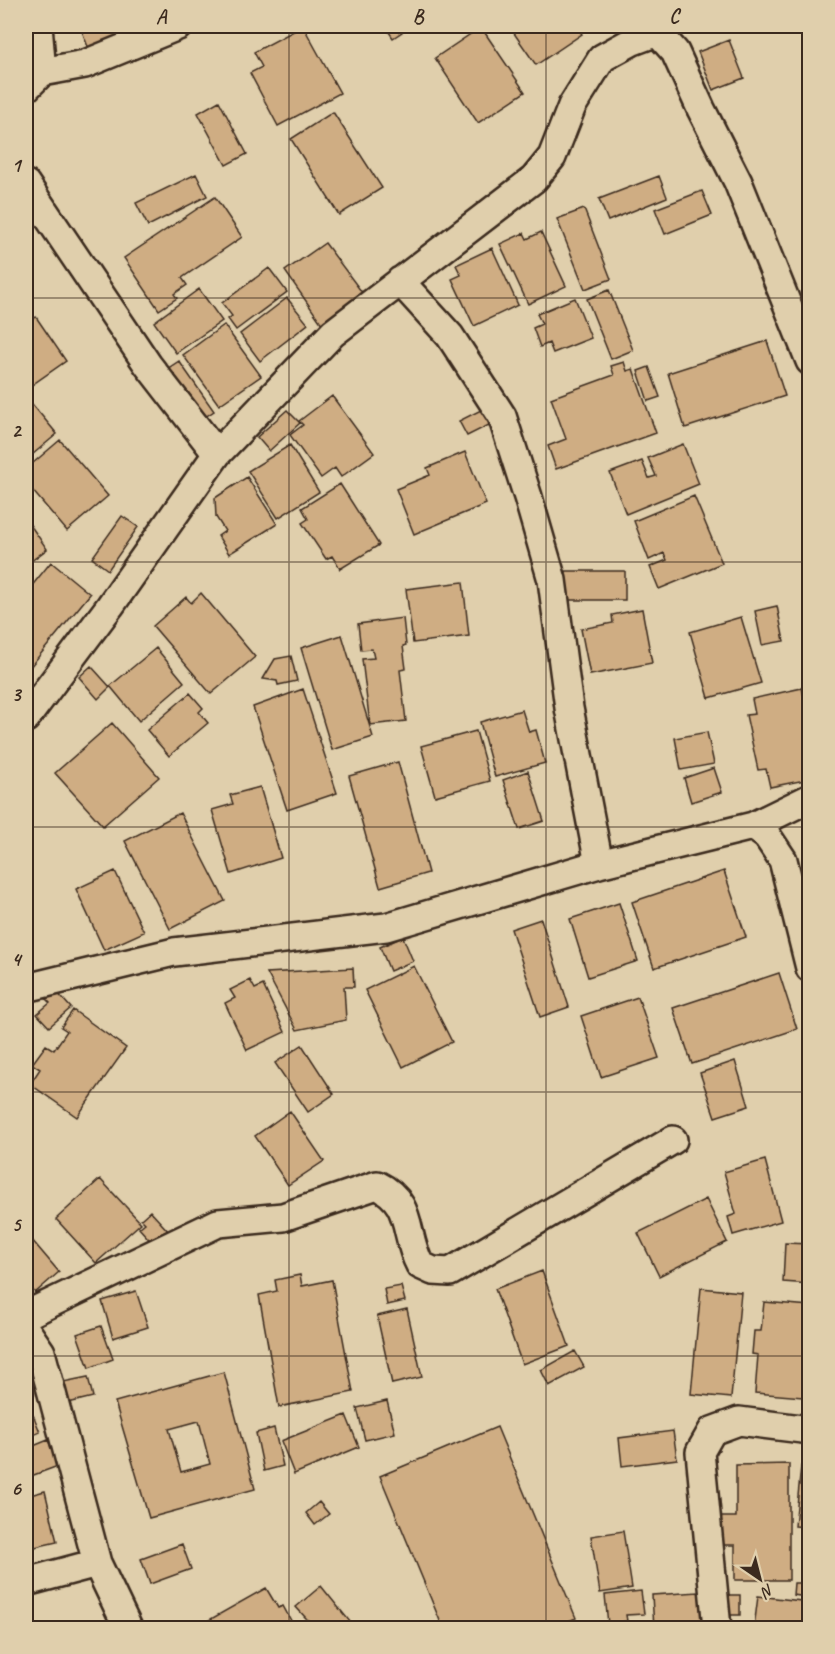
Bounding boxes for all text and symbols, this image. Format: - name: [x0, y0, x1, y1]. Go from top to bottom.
- text: A: [156, 4, 168, 29]
- text: B: [413, 4, 425, 29]
- text: C: [669, 4, 681, 29]
- text: 1: [12, 153, 23, 178]
- text: 2: [12, 418, 23, 443]
- text: 3: [12, 682, 23, 707]
- text: 4: [12, 947, 24, 972]
- text: 5: [12, 1212, 23, 1237]
- text: 6: [11, 1476, 22, 1501]
- north arrow: [730, 1549, 790, 1609]
- text: N: [756, 1579, 778, 1603]

